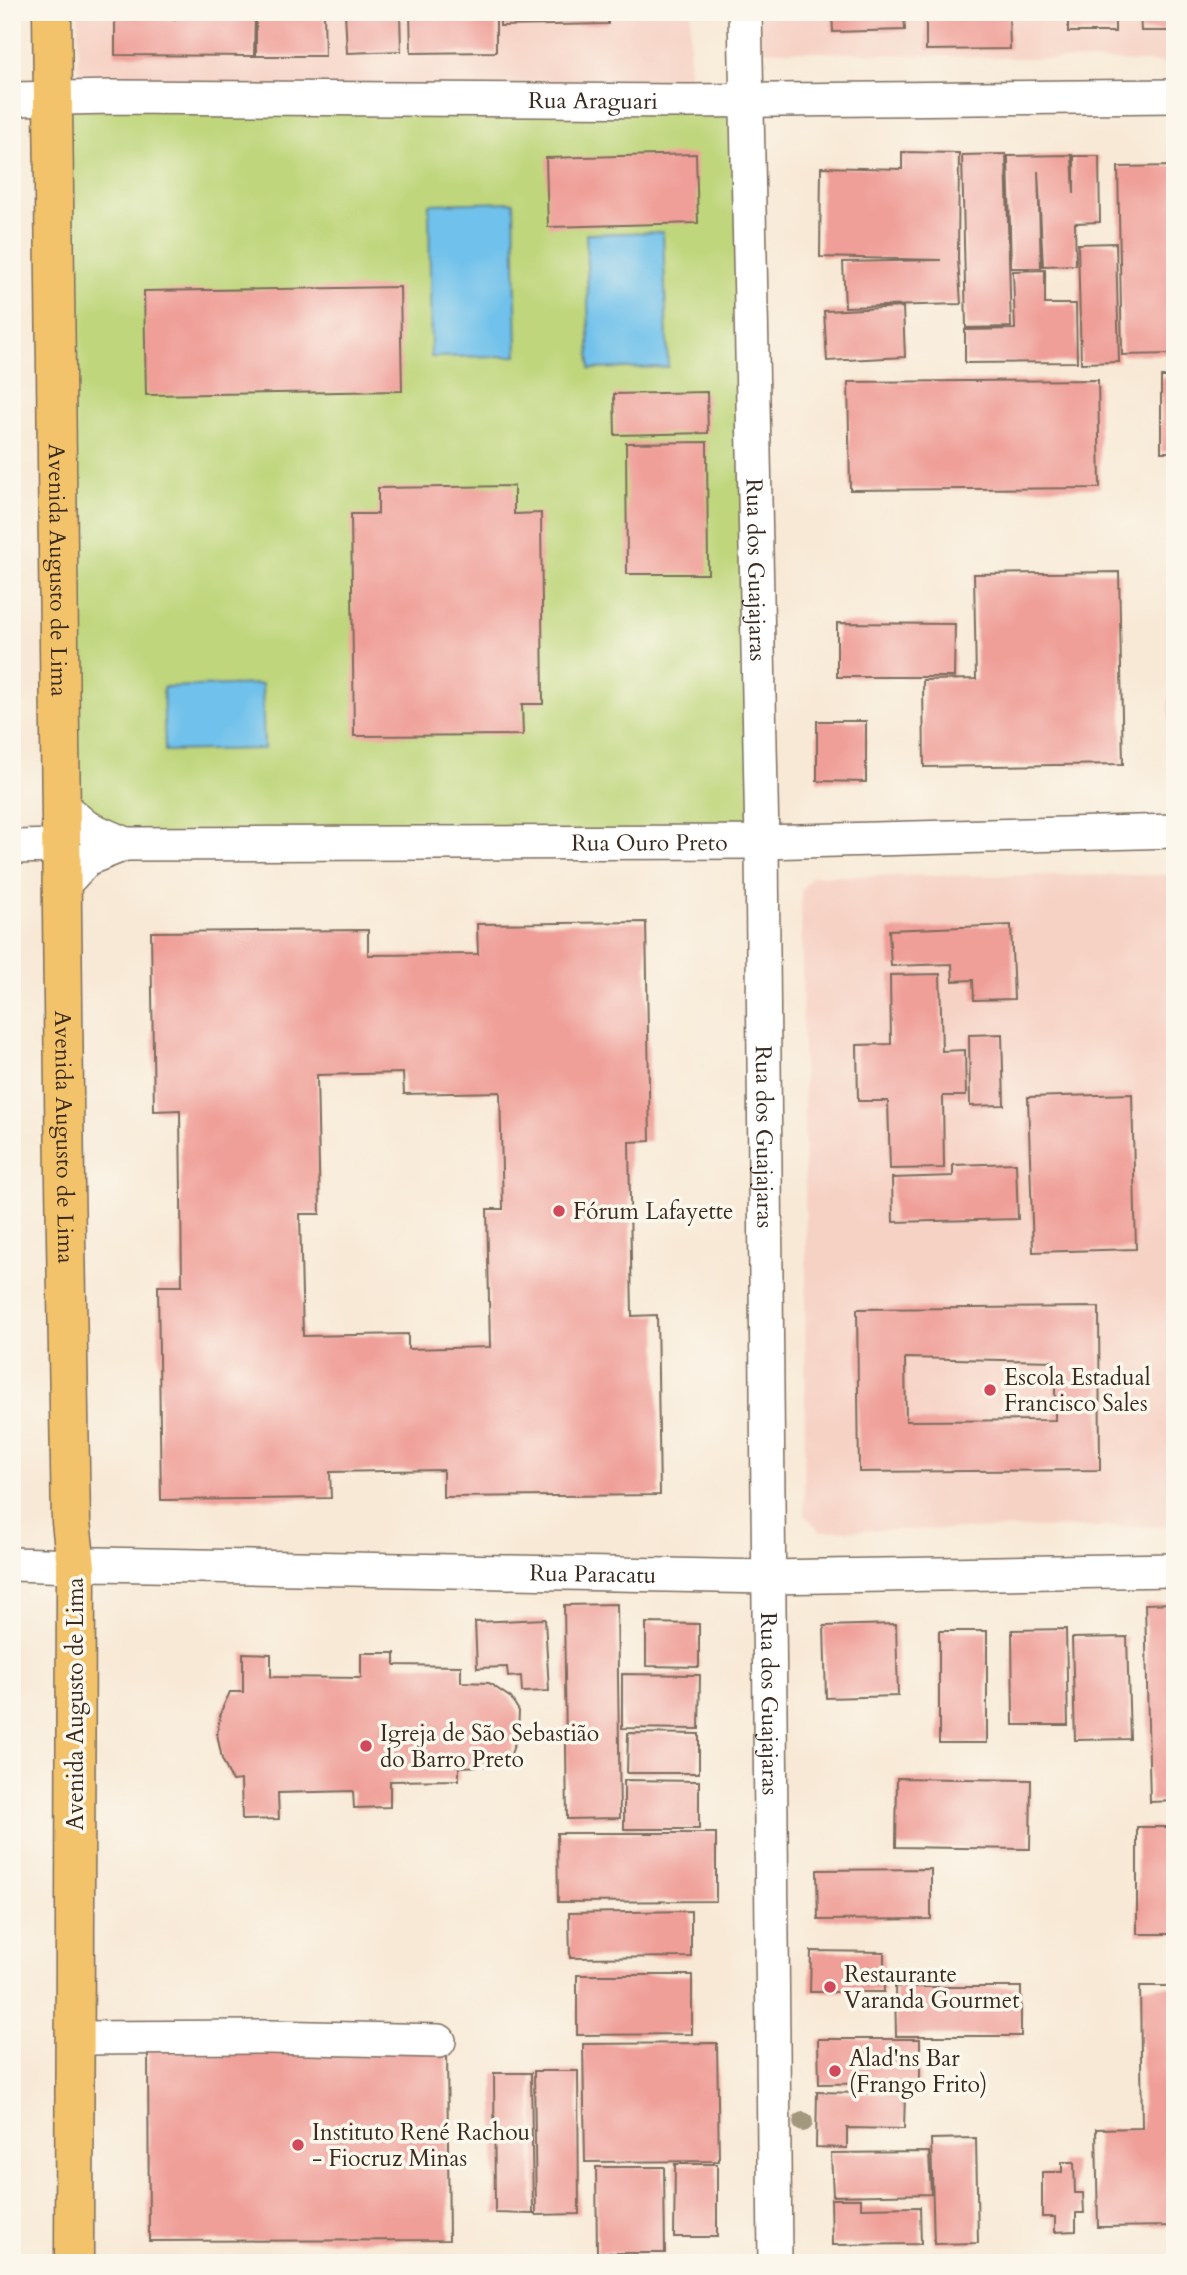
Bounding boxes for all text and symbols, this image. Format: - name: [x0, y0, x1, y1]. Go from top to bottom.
- street label: Rua Araguari: [528, 84, 658, 116]
- street label: Avenida Augusto de Lima: [41, 443, 75, 697]
- street label: Rua dos Guajajaras: [739, 478, 774, 662]
- street label: Rua Ouro Preto: [571, 827, 728, 858]
- street label: Avenida Augusto de Lima: [48, 1010, 82, 1264]
- street label: Rua dos Guajajaras: [748, 1045, 781, 1228]
- place label: Fórum Lafayette: [573, 1196, 734, 1227]
- marker: Fórum Lafayette: [551, 1203, 567, 1219]
- place label: Escola Estadual Francisco Sales: [1004, 1362, 1151, 1419]
- marker: Escola Estadual Francisco Sales: [982, 1382, 998, 1398]
- street label: Rua Paracatu: [529, 1557, 657, 1590]
- street label: Avenida Augusto de Lima: [60, 1577, 91, 1831]
- street label: Rua dos Guajajaras: [754, 1612, 786, 1795]
- place label: Igreja de São Sebastião do Barro Preto: [380, 1718, 599, 1775]
- marker: Igreja de São Sebastião do Barro Preto: [358, 1738, 374, 1754]
- place label: Restaurante Varanda Gourmet: [844, 1959, 1019, 2016]
- marker: Restaurante Varanda Gourmet: [822, 1979, 838, 1995]
- place label: Alad'ns Bar (Frango Frito): [849, 2043, 987, 2100]
- marker: Alad'ns Bar (Frango Frito): [827, 2063, 843, 2079]
- place label: Instituto René Rachou - Fiocruz Minas: [312, 2117, 530, 2174]
- marker: Instituto René Rachou - Fiocruz Minas: [290, 2137, 306, 2153]

